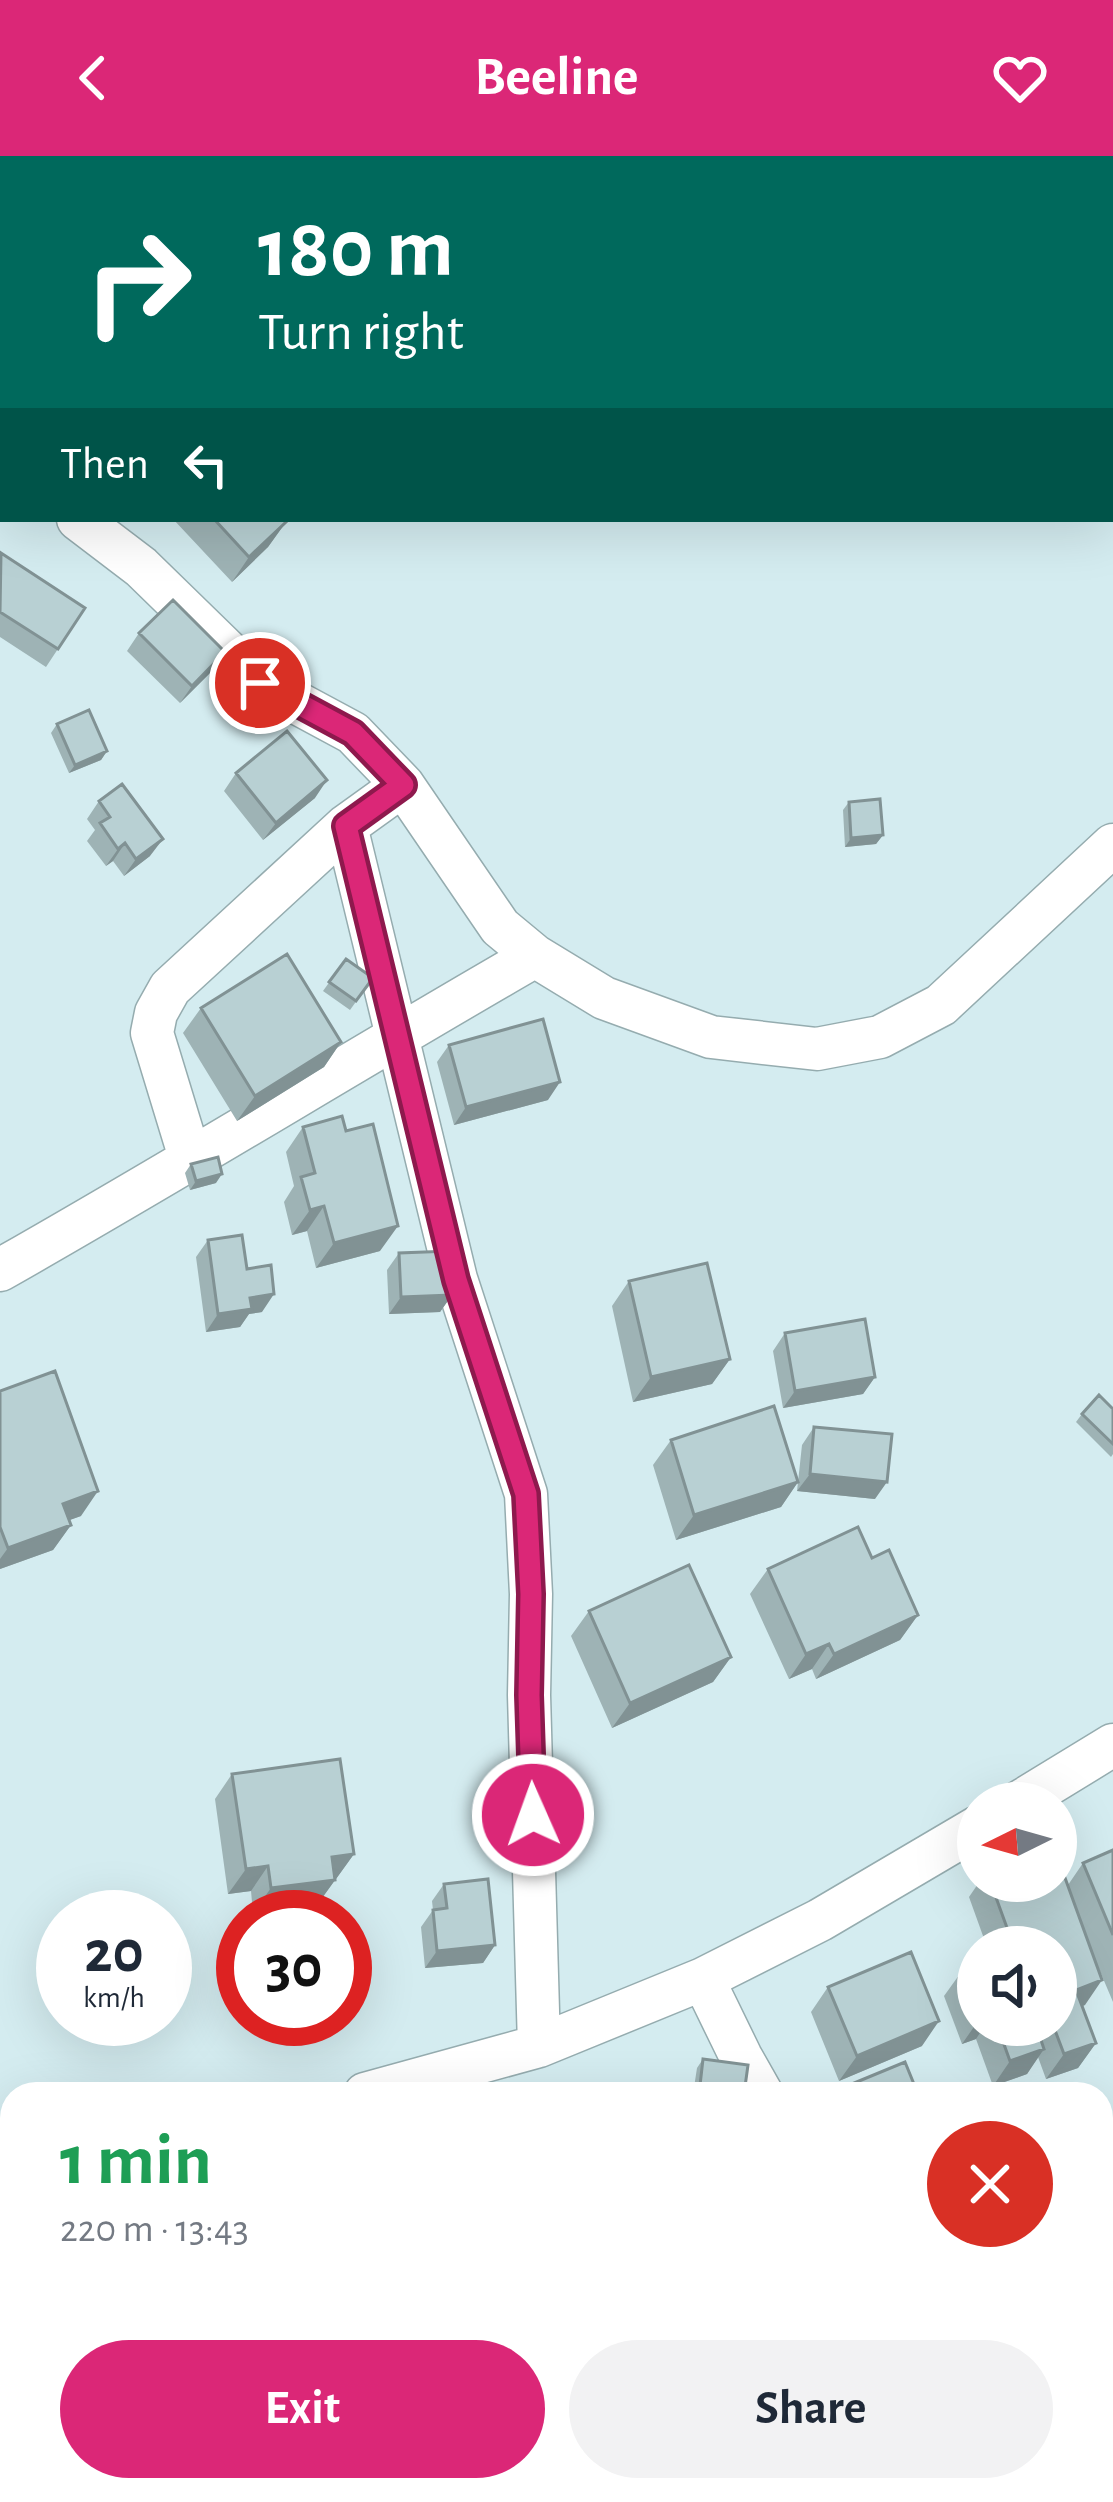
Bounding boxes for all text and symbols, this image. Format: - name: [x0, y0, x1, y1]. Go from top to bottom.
- icon: back: [60, 45, 126, 111]
- icon: heart: [987, 45, 1053, 111]
- text: Beeline: [474, 51, 639, 105]
- icon: right: [60, 204, 216, 360]
- text: 180 m: [258, 208, 454, 292]
- text: Turn right: [258, 306, 464, 360]
- icon: left: [173, 432, 239, 498]
- text: Then: [60, 442, 149, 487]
- pin: [209, 632, 311, 734]
- icon: arrive: [227, 650, 293, 716]
- position arrow: [470, 1752, 596, 1878]
- north arrow: [957, 1782, 1077, 1902]
- map controls: [957, 1782, 1077, 2046]
- speed limit sign: 30: [216, 1890, 372, 2046]
- text: 20: [84, 1923, 144, 1983]
- button: sound: [957, 1926, 1077, 2046]
- text: km/h: [83, 1983, 145, 2013]
- button: close: [927, 2121, 1053, 2247]
- text: 1 min: [60, 2125, 212, 2197]
- text: 220 m · 13:43: [60, 2210, 249, 2249]
- button: Exit: [60, 2340, 545, 2478]
- button: Share: [569, 2340, 1053, 2478]

